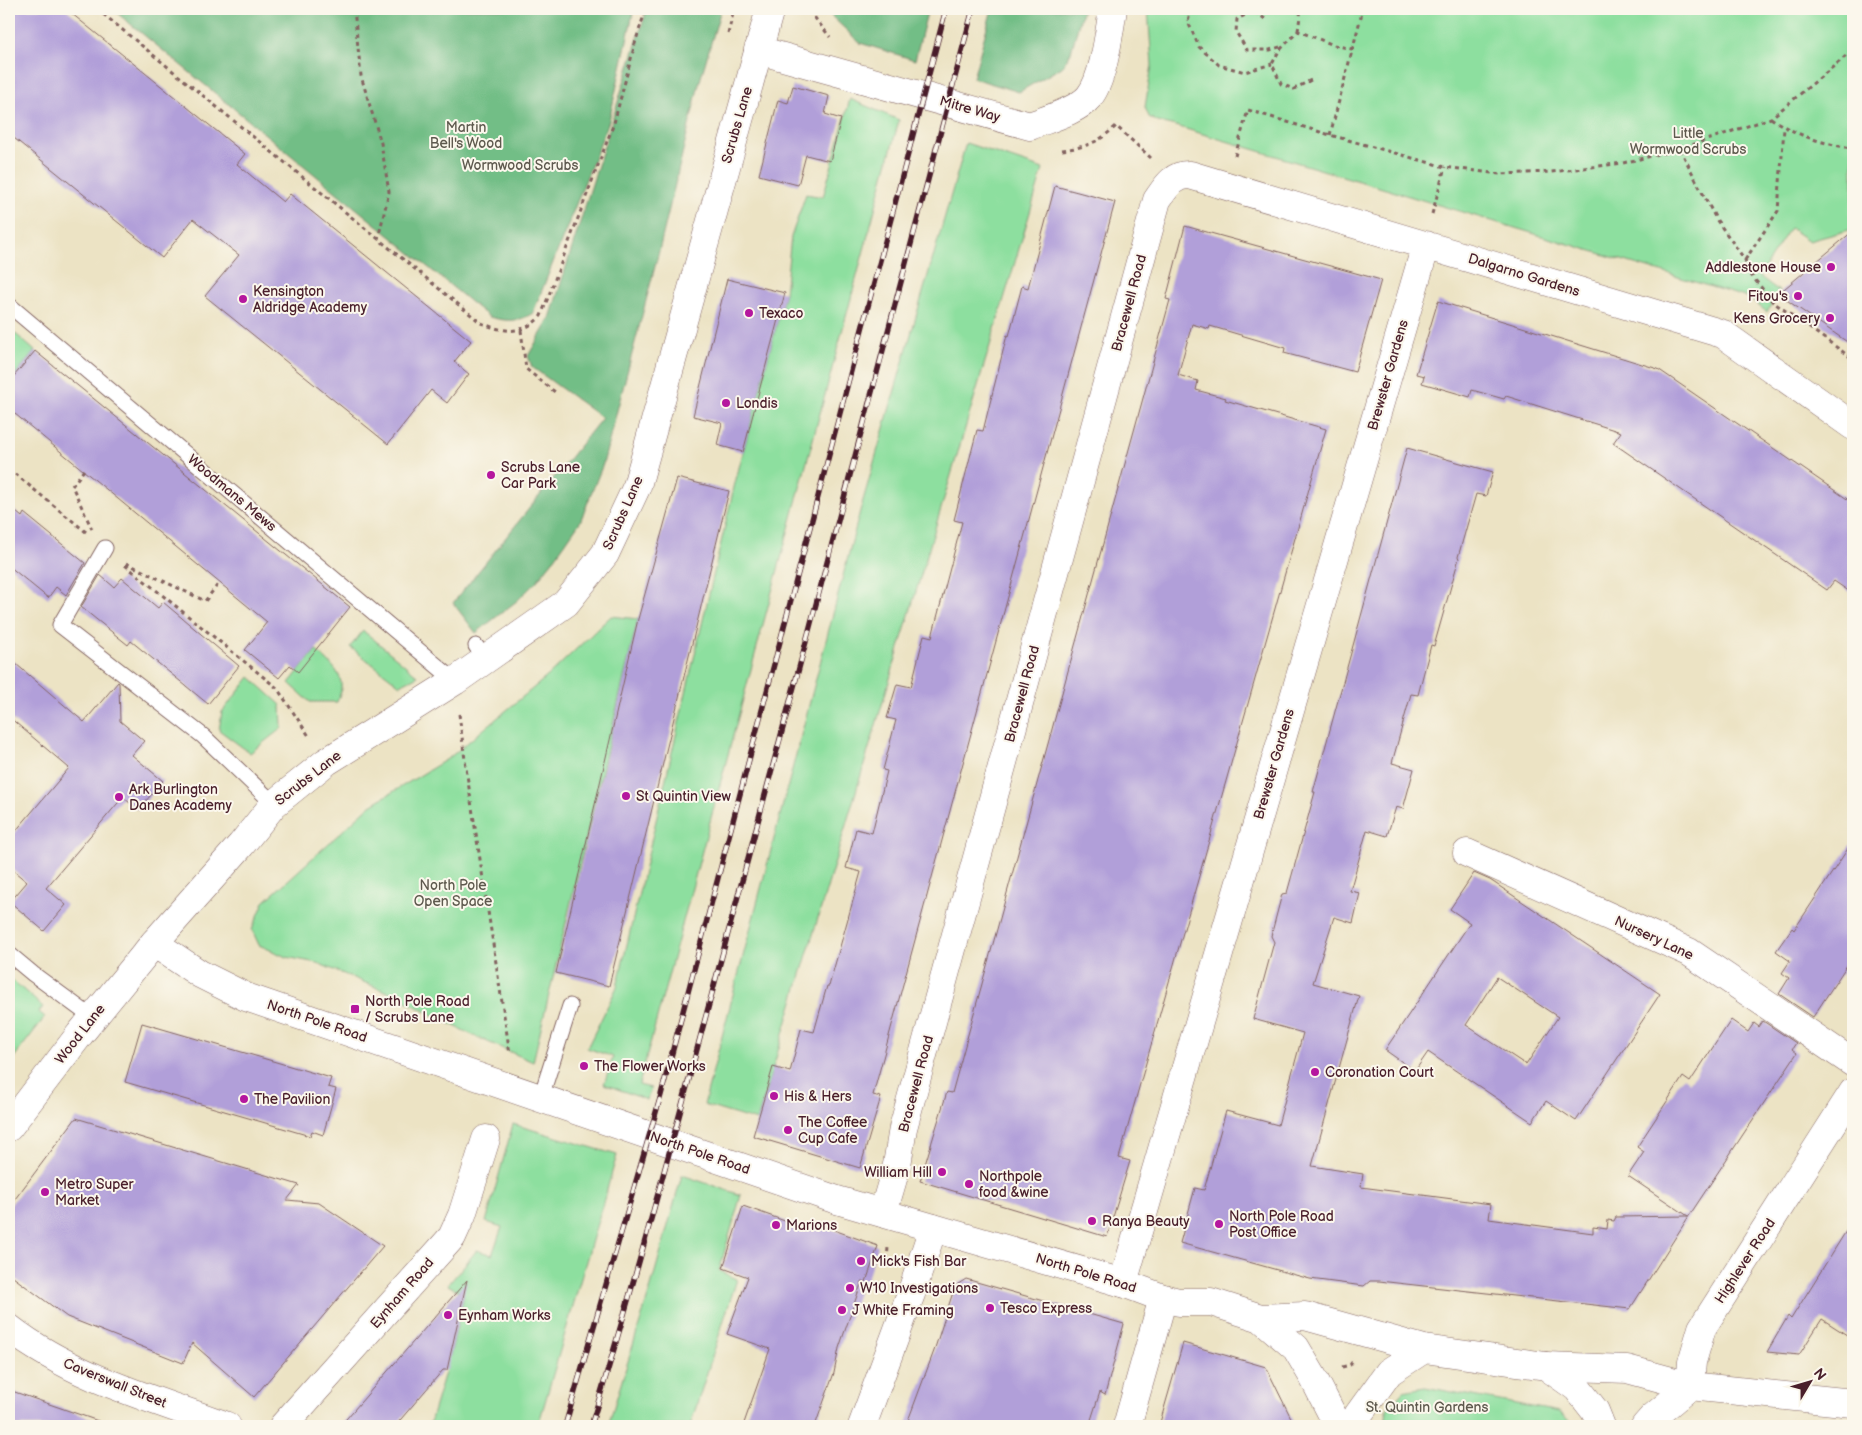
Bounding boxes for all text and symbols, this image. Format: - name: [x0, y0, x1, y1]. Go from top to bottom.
- street label: Scrubs Lane: [718, 85, 756, 165]
- street label: Mitre Way: [938, 92, 1003, 126]
- park label: Martin Bell's Wood: [430, 119, 502, 152]
- park label: Little Wormwood Scrubs: [1630, 125, 1746, 158]
- park label: Wormwood Scrubs: [462, 157, 578, 174]
- street label: Dalgarno Gardens: [1466, 250, 1582, 300]
- street label: Bracewell Road: [1108, 253, 1150, 353]
- place label: Addlestone House: [1706, 259, 1821, 276]
- marker: Addlestone House: [1825, 261, 1837, 273]
- place label: Kensington Aldridge Academy: [253, 283, 368, 316]
- place label: Fitou's: [1748, 288, 1788, 305]
- marker: Fitou's: [1792, 290, 1804, 302]
- marker: Kensington Aldridge Academy: [237, 293, 249, 305]
- place label: Texaco: [759, 305, 804, 322]
- marker: Texaco: [743, 307, 755, 319]
- place label: Kens Grocery: [1733, 310, 1821, 327]
- marker: Kens Grocery: [1824, 312, 1836, 324]
- street label: Brewster Gardens: [1364, 318, 1412, 432]
- place label: Londis: [736, 395, 778, 412]
- marker: Londis: [720, 397, 732, 409]
- street label: Woodmans Mews: [184, 451, 280, 535]
- place label: Scrubs Lane Car Park: [501, 459, 580, 492]
- marker: Scrubs Lane Car Park: [485, 469, 497, 481]
- street label: Scrubs Lane: [599, 473, 647, 553]
- street label: Bracewell Road: [1001, 644, 1043, 744]
- street label: Brewster Gardens: [1250, 707, 1298, 821]
- street label: Scrubs Lane: [272, 747, 344, 809]
- place label: Ark Burlington Danes Academy: [129, 781, 232, 814]
- place label: St Quintin View: [636, 788, 731, 805]
- marker: St Quintin View: [620, 790, 632, 802]
- marker: Ark Burlington Danes Academy: [113, 791, 125, 803]
- park label: North Pole Open Space: [414, 877, 492, 910]
- street label: Nursery Lane: [1612, 912, 1696, 964]
- place label: North Pole Road / Scrubs Lane: [365, 993, 470, 1026]
- street label: North Pole Road: [265, 996, 369, 1046]
- street label: Wood Lane: [51, 1001, 109, 1067]
- marker: North Pole Road / Scrubs Lane: [349, 1003, 361, 1015]
- street label: Bracewell Road: [895, 1034, 937, 1134]
- place label: The Flower Works: [594, 1058, 706, 1075]
- marker: The Flower Works: [578, 1060, 590, 1072]
- place label: Coronation Court: [1325, 1064, 1434, 1081]
- marker: Coronation Court: [1309, 1066, 1321, 1078]
- place label: His & Hers: [784, 1088, 852, 1105]
- marker: His & Hers: [768, 1090, 780, 1102]
- place label: The Pavilion: [254, 1091, 330, 1108]
- marker: The Pavilion: [238, 1093, 250, 1105]
- place label: The Coffee Cup Cafe: [798, 1114, 867, 1147]
- marker: The Coffee Cup Cafe: [782, 1124, 794, 1136]
- street label: North Pole Road: [648, 1128, 752, 1178]
- place label: William Hill: [864, 1164, 932, 1181]
- marker: William Hill: [936, 1166, 948, 1178]
- place label: Northpole food &wine: [979, 1168, 1049, 1201]
- place label: Metro Super Market: [55, 1176, 135, 1209]
- marker: Northpole food &wine: [963, 1178, 975, 1190]
- marker: Metro Super Market: [39, 1186, 51, 1198]
- place label: North Pole Road Post Office: [1229, 1208, 1334, 1241]
- place label: Ranya Beauty: [1102, 1213, 1190, 1230]
- marker: Ranya Beauty: [1086, 1215, 1098, 1227]
- street label: Highlever Road: [1711, 1215, 1779, 1307]
- place label: Marions: [786, 1217, 837, 1234]
- marker: North Pole Road Post Office: [1213, 1218, 1225, 1230]
- marker: Marions: [770, 1219, 782, 1231]
- street label: North Pole Road: [1033, 1250, 1139, 1296]
- place label: Mick's Fish Bar: [871, 1253, 967, 1270]
- street label: Eynham Road: [367, 1254, 437, 1332]
- marker: Mick's Fish Bar: [855, 1255, 867, 1267]
- place label: W10 Investigations: [860, 1280, 978, 1297]
- marker: W10 Investigations: [844, 1282, 856, 1294]
- place label: Tesco Express: [1000, 1300, 1092, 1317]
- place label: J White Framing: [852, 1302, 954, 1319]
- marker: Tesco Express: [984, 1302, 996, 1314]
- marker: J White Framing: [836, 1304, 848, 1316]
- place label: Eynham Works: [458, 1307, 551, 1324]
- marker: Eynham Works: [442, 1309, 454, 1321]
- street label: Caverswall Street: [61, 1354, 170, 1412]
- north arrow: [1784, 1358, 1834, 1408]
- text: N: [1810, 1365, 1830, 1384]
- park label: St. Quintin Gardens: [1366, 1399, 1488, 1416]

